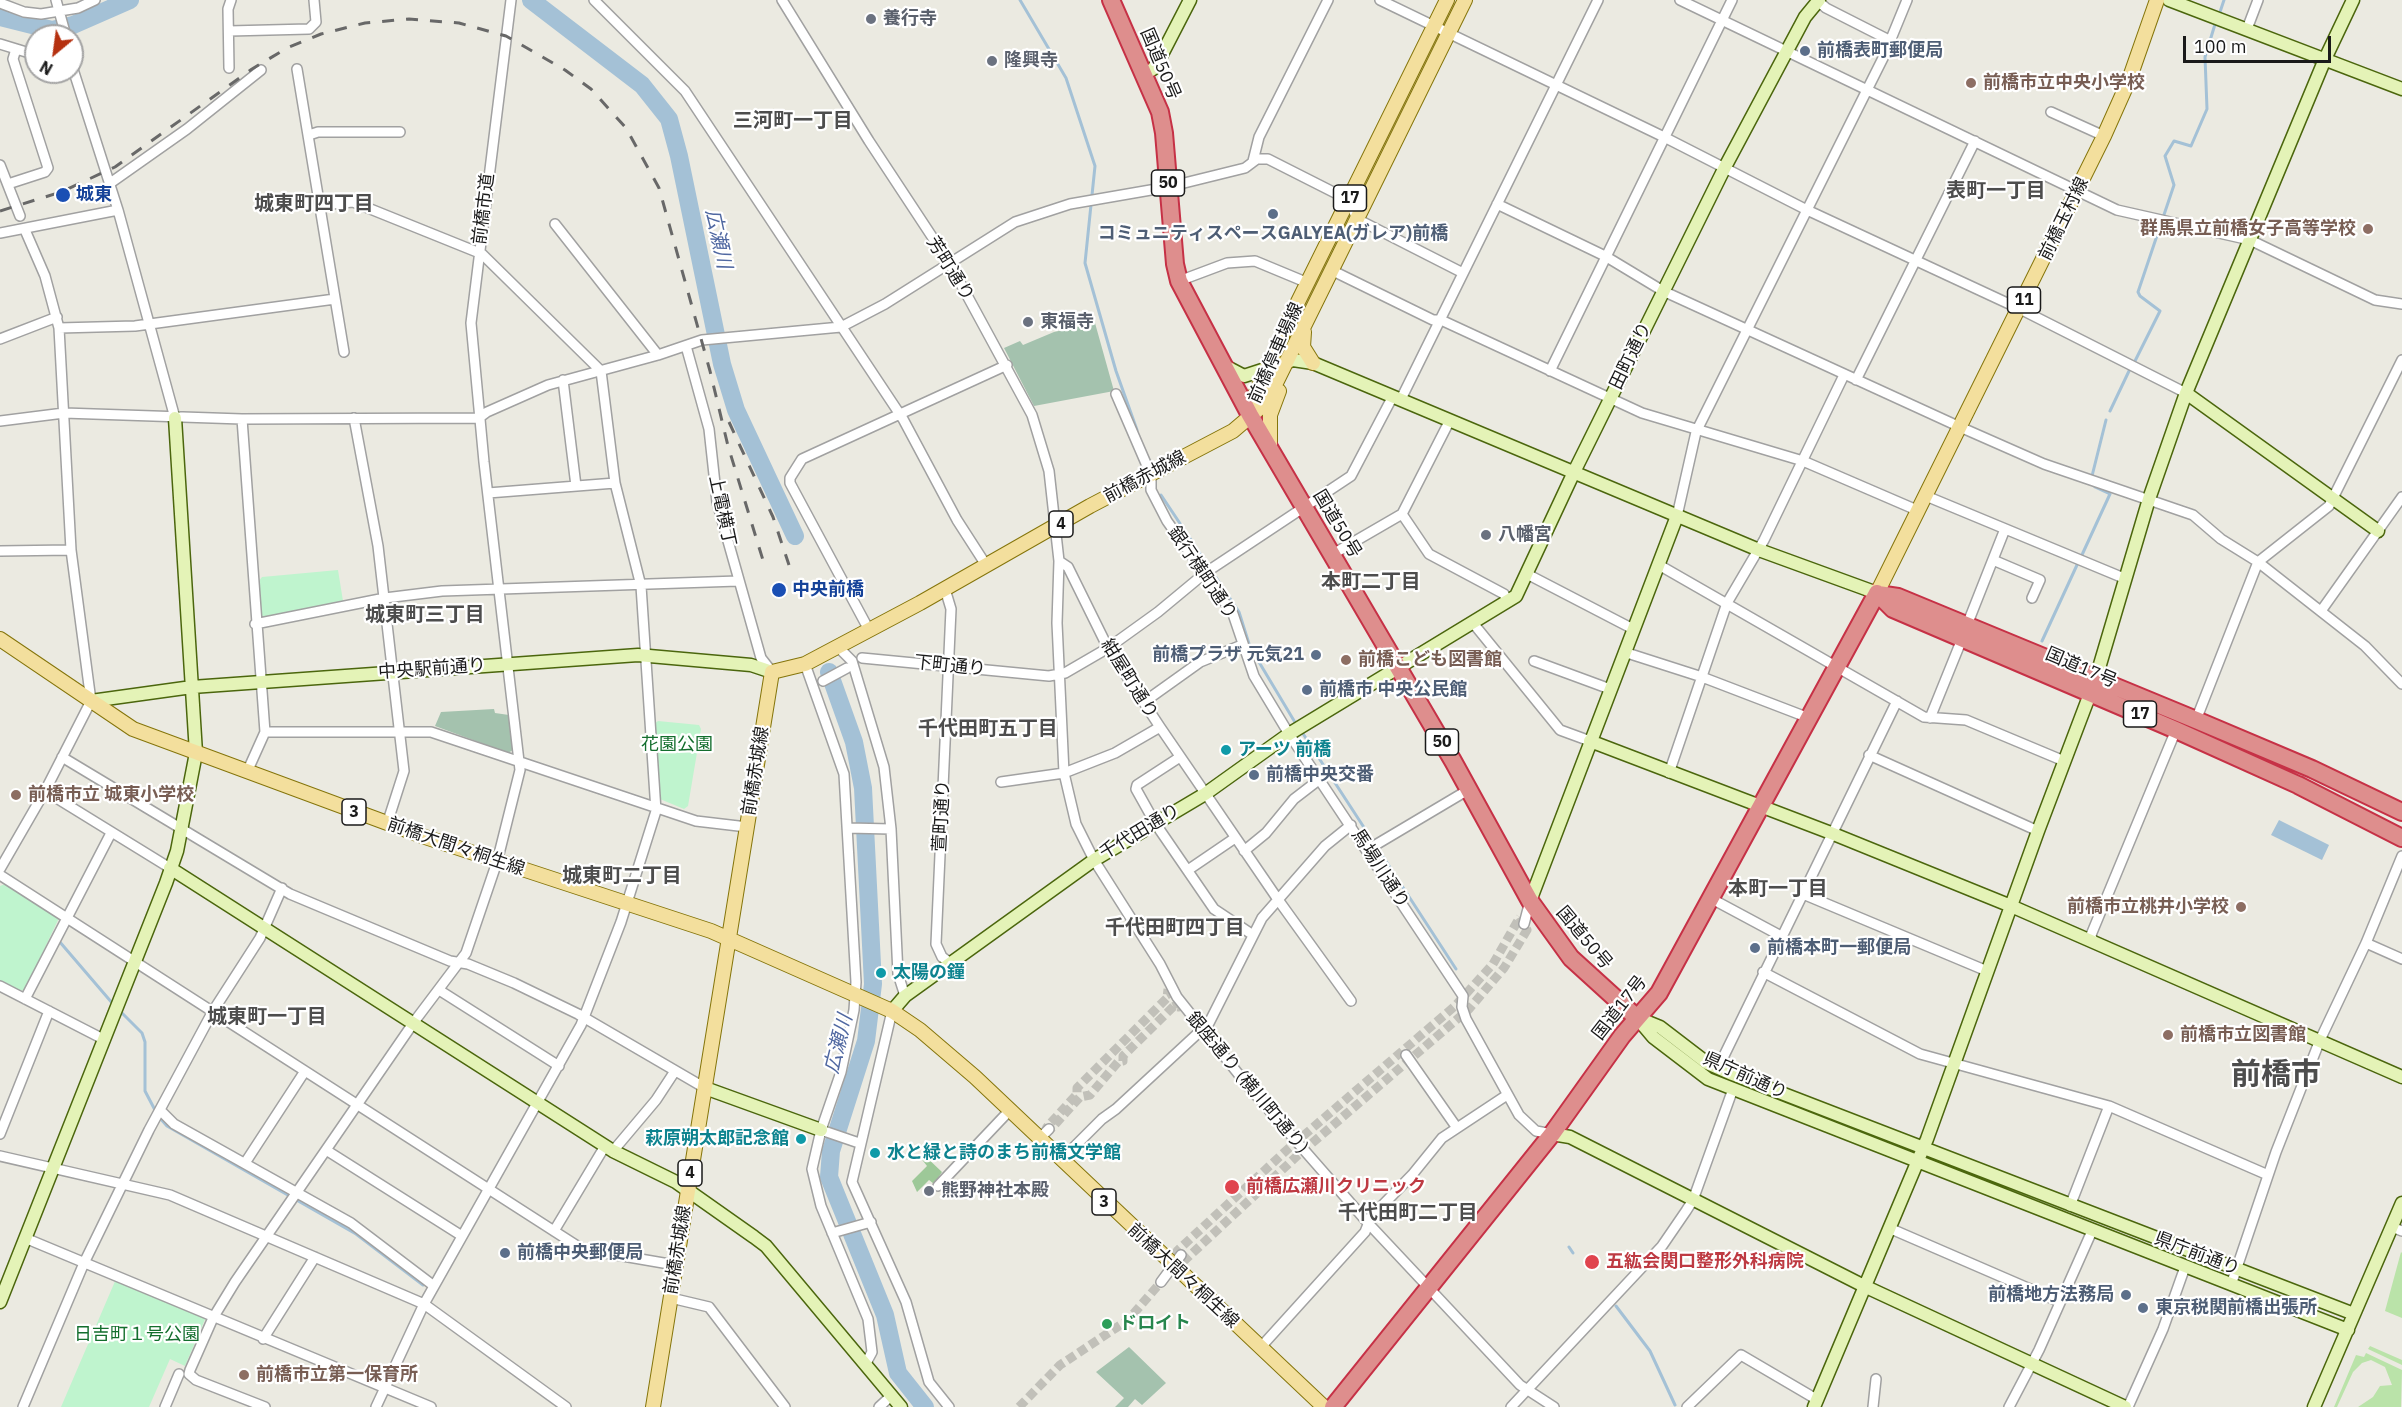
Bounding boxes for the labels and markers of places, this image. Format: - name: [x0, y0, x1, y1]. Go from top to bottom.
- place label: 養行寺: [883, 8, 937, 30]
- marker: 養行寺: [864, 12, 878, 26]
- place label: 前橋表町郵便局: [1817, 40, 1943, 62]
- marker: 前橋表町郵便局: [1798, 44, 1812, 58]
- place label: 隆興寺: [1004, 50, 1058, 72]
- marker: 隆興寺: [985, 54, 999, 68]
- place label: 前橋市立中央小学校: [1983, 72, 2145, 94]
- marker: 前橋市立中央小学校: [1964, 76, 1978, 90]
- place label: 城東: [76, 184, 112, 206]
- marker: 城東: [54, 186, 72, 204]
- marker: コミュニティスペースGALYEA(ガレア)前橋: [1266, 207, 1280, 221]
- place label: 群馬県立前橋女子高等学校: [2140, 218, 2356, 240]
- marker: 群馬県立前橋女子高等学校: [2361, 222, 2375, 236]
- place label: コミュニティスペースGALYEA(ガレア)前橋: [1098, 223, 1448, 245]
- place label: 東福寺: [1040, 311, 1094, 333]
- marker: 東福寺: [1021, 315, 1035, 329]
- place label: 八幡宮: [1498, 524, 1552, 546]
- marker: 八幡宮: [1479, 528, 1493, 542]
- place label: 中央前橋: [792, 579, 864, 601]
- marker: 中央前橋: [770, 581, 788, 599]
- place label: 前橋プラザ 元気21: [1152, 644, 1304, 666]
- marker: 前橋プラザ 元気21: [1309, 648, 1323, 662]
- place label: 前橋こども図書館: [1358, 649, 1502, 671]
- marker: 前橋こども図書館: [1339, 653, 1353, 667]
- place label: 前橋市 中央公民館: [1319, 679, 1467, 701]
- marker: 前橋市 中央公民館: [1300, 683, 1314, 697]
- place label: アーツ 前橋: [1238, 739, 1331, 761]
- marker: アーツ 前橋: [1219, 743, 1233, 757]
- place label: 前橋中央交番: [1266, 764, 1374, 786]
- marker: 前橋中央交番: [1247, 768, 1261, 782]
- place label: 前橋市立 城東小学校: [28, 784, 194, 806]
- marker: 前橋市立 城東小学校: [9, 788, 23, 802]
- place label: 前橋市立桃井小学校: [2067, 896, 2229, 918]
- marker: 前橋市立桃井小学校: [2234, 900, 2248, 914]
- place label: 前橋本町一郵便局: [1767, 937, 1911, 959]
- marker: 前橋本町一郵便局: [1748, 941, 1762, 955]
- place label: 太陽の鐘: [893, 962, 965, 984]
- marker: 太陽の鐘: [874, 966, 888, 980]
- place label: 前橋市立図書館: [2180, 1024, 2306, 1046]
- marker: 前橋市立図書館: [2161, 1028, 2175, 1042]
- place label: 萩原朔太郎記念館: [645, 1128, 789, 1150]
- marker: 萩原朔太郎記念館: [794, 1132, 808, 1146]
- place label: 水と緑と詩のまち前橋文学館: [887, 1142, 1121, 1164]
- marker: 水と緑と詩のまち前橋文学館: [868, 1146, 882, 1160]
- place label: 前橋広瀬川クリニック: [1246, 1176, 1426, 1198]
- marker: 前橋広瀬川クリニック: [1223, 1178, 1241, 1196]
- place label: 熊野神社本殿: [941, 1180, 1049, 1202]
- marker: 熊野神社本殿: [922, 1184, 936, 1198]
- place label: 前橋中央郵便局: [517, 1242, 643, 1264]
- marker: 前橋中央郵便局: [498, 1246, 512, 1260]
- place label: 五紘会関口整形外科病院: [1606, 1251, 1804, 1273]
- marker: 五紘会関口整形外科病院: [1583, 1253, 1601, 1271]
- place label: 前橋地方法務局: [1988, 1284, 2114, 1306]
- marker: 前橋地方法務局: [2119, 1288, 2133, 1302]
- place label: 東京税関前橋出張所: [2155, 1297, 2317, 1319]
- marker: 東京税関前橋出張所: [2136, 1301, 2150, 1315]
- place label: ドロイト: [1119, 1313, 1191, 1335]
- marker: ドロイト: [1100, 1317, 1114, 1331]
- place label: 前橋市立第一保育所: [256, 1364, 418, 1386]
- marker: 前橋市立第一保育所: [237, 1368, 251, 1382]

